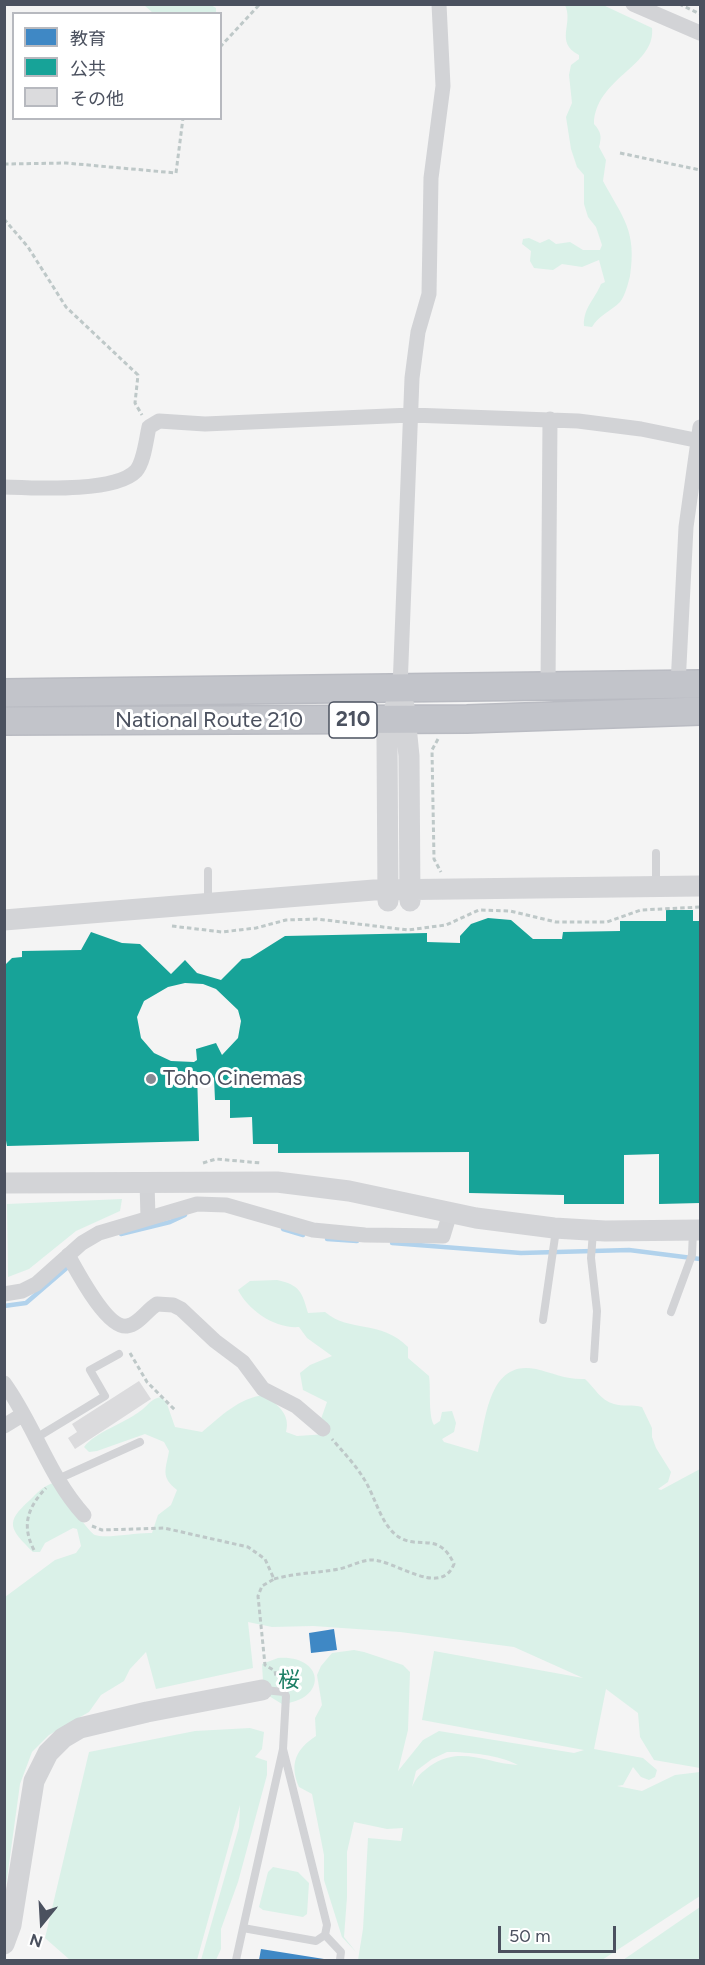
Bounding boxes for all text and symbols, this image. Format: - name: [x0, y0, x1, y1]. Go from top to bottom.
- legend: [12, 12, 222, 120]
- text: 教育: [70, 28, 106, 50]
- text: 公共: [70, 58, 106, 80]
- text: その他: [70, 88, 124, 110]
- road number: 210: [329, 702, 377, 738]
- street label: National Route 210: [115, 708, 303, 734]
- place label: Toho Cinemas: [163, 1066, 302, 1092]
- marker: Toho Cinemas: [144, 1072, 158, 1086]
- park label: 桜: [278, 1668, 300, 1694]
- north arrow: [12, 1893, 72, 1953]
- scale bar: [501, 1914, 620, 1952]
- text: 50 m: [509, 1925, 551, 1947]
- text: N: [27, 1930, 45, 1952]

